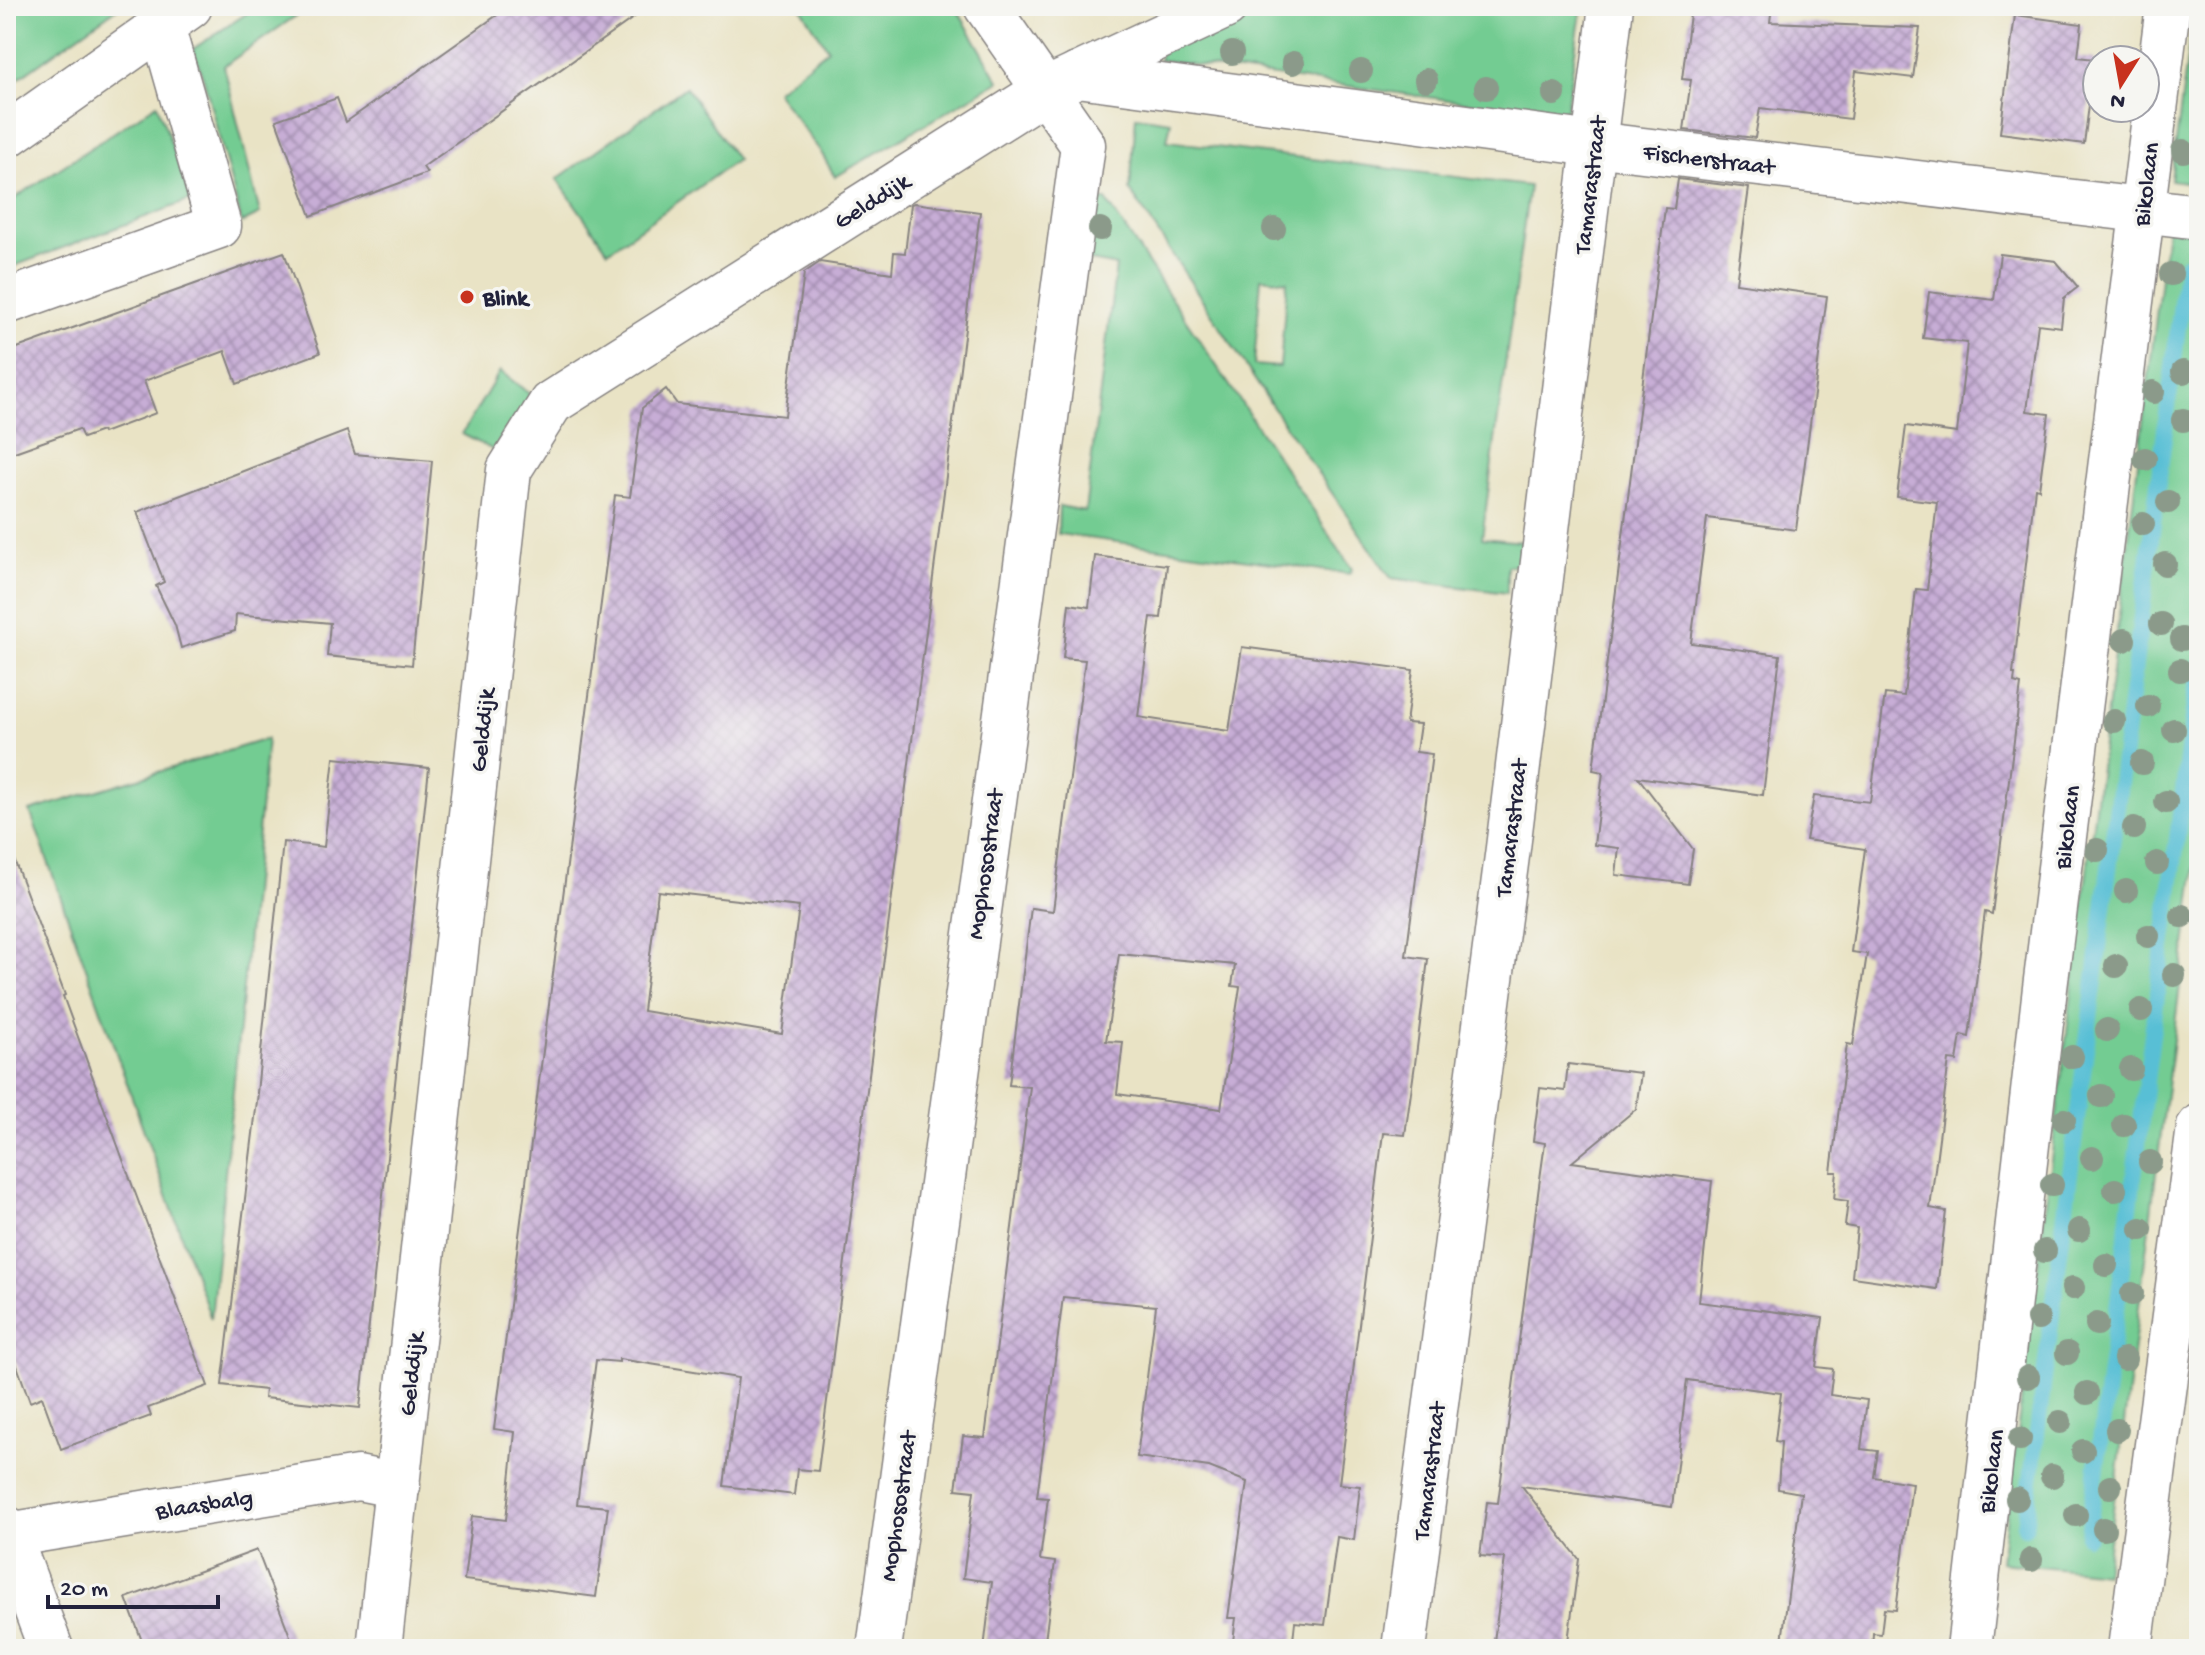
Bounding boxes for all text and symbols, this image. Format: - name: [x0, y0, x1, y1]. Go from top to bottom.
- north arrow: [2081, 44, 2161, 124]
- text: N: [2108, 86, 2127, 114]
- street label: Tamarastraat: [1569, 113, 1616, 258]
- street label: Fischerstraat: [1640, 139, 1778, 184]
- street label: Bikolaan: [2129, 140, 2168, 229]
- street label: Gelddijk: [830, 167, 918, 237]
- place label: Blink: [482, 286, 531, 315]
- marker: Blink: [458, 288, 476, 306]
- street label: Gelddijk: [466, 685, 504, 774]
- street label: Tamarastraat: [1490, 756, 1537, 901]
- street label: Bikolaan: [2050, 783, 2089, 872]
- street label: Mophosostraat: [963, 785, 1013, 941]
- street label: Gelddijk: [395, 1329, 433, 1418]
- street label: Tamarastraat: [1408, 1399, 1455, 1544]
- street label: Mophosostraat: [876, 1427, 926, 1583]
- street label: Bikolaan: [1974, 1427, 2013, 1516]
- street label: Blaasbalg: [153, 1484, 255, 1529]
- scale bar: [48, 1559, 218, 1609]
- text: 20 m: [60, 1576, 108, 1605]

